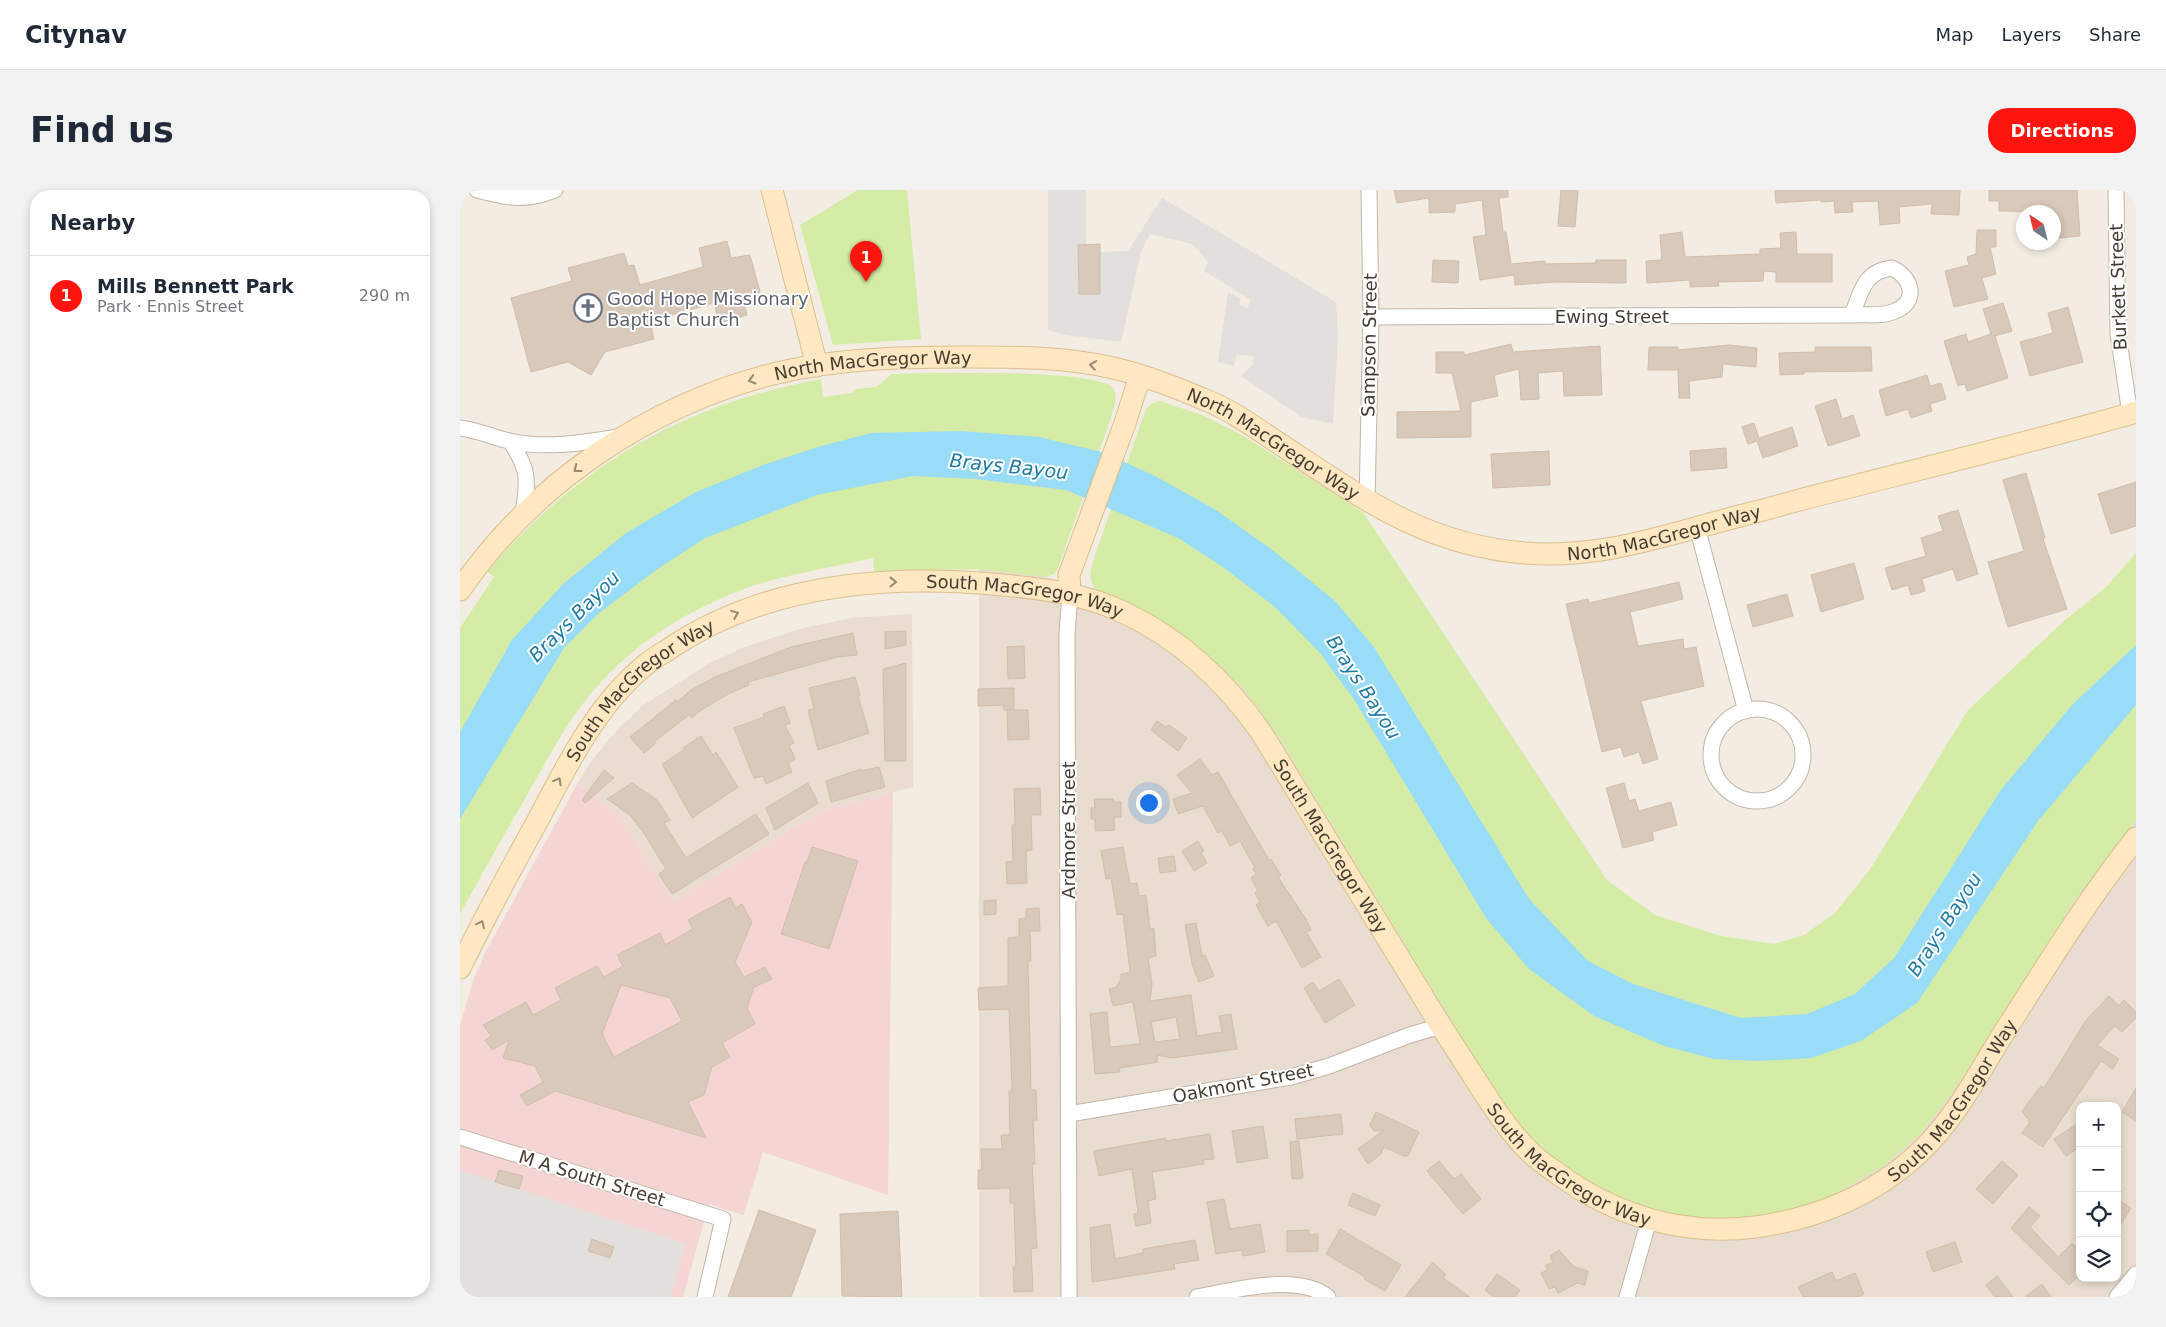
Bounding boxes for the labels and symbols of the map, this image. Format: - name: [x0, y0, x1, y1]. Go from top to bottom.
- north arrow: [2016, 205, 2061, 250]
- street label: Burkett Street: [2105, 223, 2131, 351]
- pin: 1: [850, 241, 882, 282]
- street label: Sampson Street: [1357, 273, 1381, 417]
- place label: Good Hope Missionary Baptist Church: [607, 288, 809, 330]
- church icon: Good Hope Missionary Baptist Church: [573, 293, 603, 323]
- street label: Ewing Street: [1555, 306, 1669, 327]
- street label: North MacGregor Way: [772, 346, 972, 384]
- one-way arrow: [1089, 360, 1097, 370]
- one-way arrow: [749, 375, 757, 385]
- street label: North MacGregor Way: [1184, 383, 1364, 504]
- water label: Brays Bayou: [949, 449, 1069, 483]
- one-way arrow: [573, 463, 583, 472]
- street label: North MacGregor Way: [1566, 500, 1763, 564]
- water label: Brays Bayou: [524, 566, 624, 666]
- street label: South MacGregor Way: [926, 570, 1127, 622]
- one-way arrow: [890, 577, 898, 587]
- one-way arrow: [730, 610, 739, 621]
- street label: South MacGregor Way: [561, 614, 718, 765]
- water label: Brays Bayou: [1322, 631, 1406, 743]
- street label: South MacGregor Way: [1270, 755, 1393, 937]
- street label: Ardmore Street: [1058, 761, 1079, 899]
- one-way arrow: [552, 778, 562, 787]
- your location: [1136, 790, 1162, 816]
- water label: Brays Bayou: [1902, 868, 1986, 980]
- one-way arrow: [475, 920, 485, 929]
- street label: South MacGregor Way: [1883, 1015, 2021, 1186]
- street label: Oakmont Street: [1171, 1059, 1315, 1107]
- street label: South MacGregor Way: [1483, 1099, 1654, 1230]
- street label: M A South Street: [516, 1146, 668, 1210]

